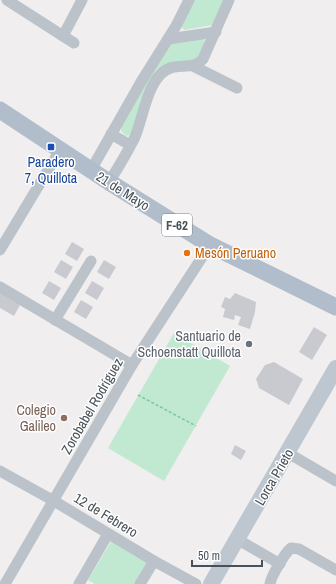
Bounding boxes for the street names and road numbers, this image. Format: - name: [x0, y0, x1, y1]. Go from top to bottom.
- street label: 21 de Mayo: [93, 167, 153, 215]
- road number: F-62: [162, 214, 192, 236]
- street label: Zorobabel Rodríguez: [57, 355, 127, 457]
- street label: Lorca Prieto: [251, 445, 297, 509]
- street label: 12 de Febrero: [71, 489, 141, 541]

